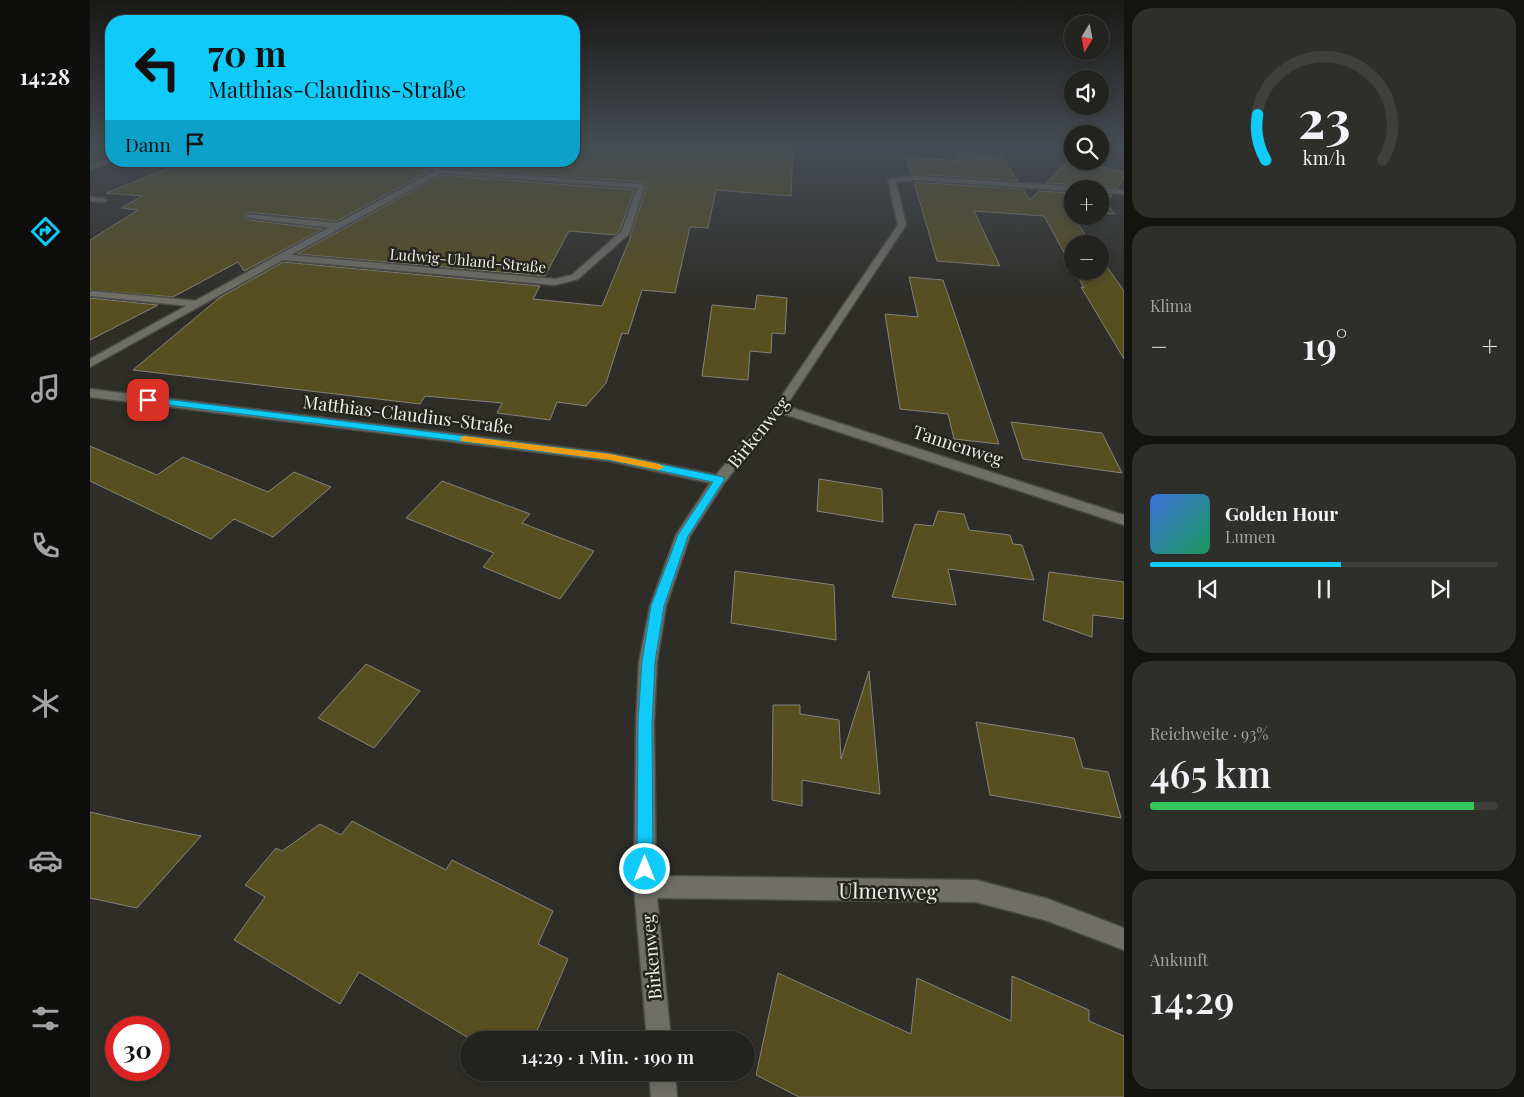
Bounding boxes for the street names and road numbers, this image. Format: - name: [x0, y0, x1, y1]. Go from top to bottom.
- street label: Ludwig-Uhland-Straße: [389, 243, 547, 277]
- street label: Matthias-Claudius-Straße: [302, 389, 514, 439]
- street label: Birkenweg: [722, 391, 795, 473]
- street label: Tannenweg: [910, 419, 1007, 471]
- street label: Ulmenweg: [838, 875, 938, 905]
- street label: Birkenweg: [635, 913, 667, 1001]

